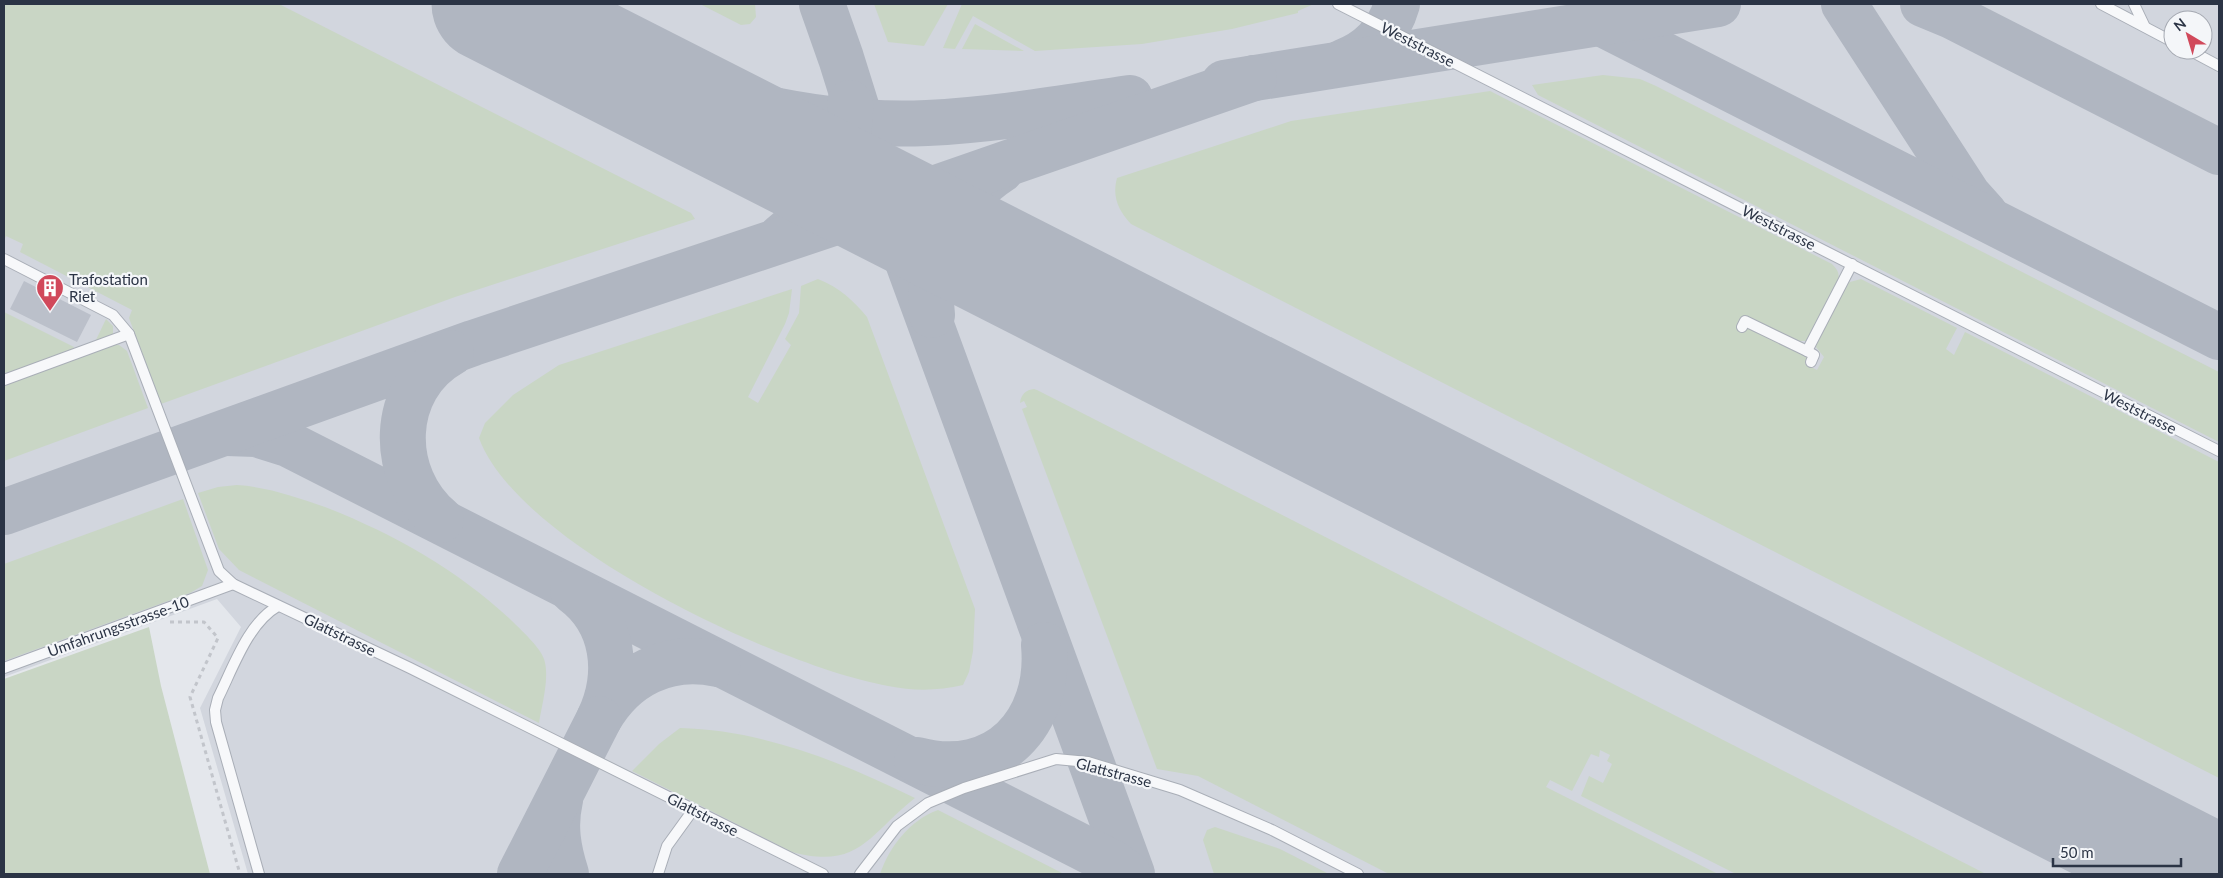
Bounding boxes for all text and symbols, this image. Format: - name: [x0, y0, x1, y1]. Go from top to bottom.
- north arrow: [2163, 10, 2213, 60]
- text: N: [2170, 14, 2189, 34]
- street label: Weststrasse: [1378, 18, 1458, 70]
- street label: Weststrasse: [1739, 201, 1819, 253]
- place label: Trafostation Riet: [69, 270, 148, 305]
- building icon: Trafostation Riet: [35, 273, 65, 312]
- street label: Weststrasse: [2100, 385, 2180, 437]
- street label: Umfahrungsstrasse-10: [45, 592, 191, 660]
- street label: Glattstrasse: [301, 609, 379, 659]
- street label: Glattstrasse: [1074, 753, 1154, 791]
- street label: Glattstrasse: [664, 788, 742, 840]
- scale bar: [2053, 836, 2180, 868]
- text: 50 m: [2060, 843, 2094, 861]

